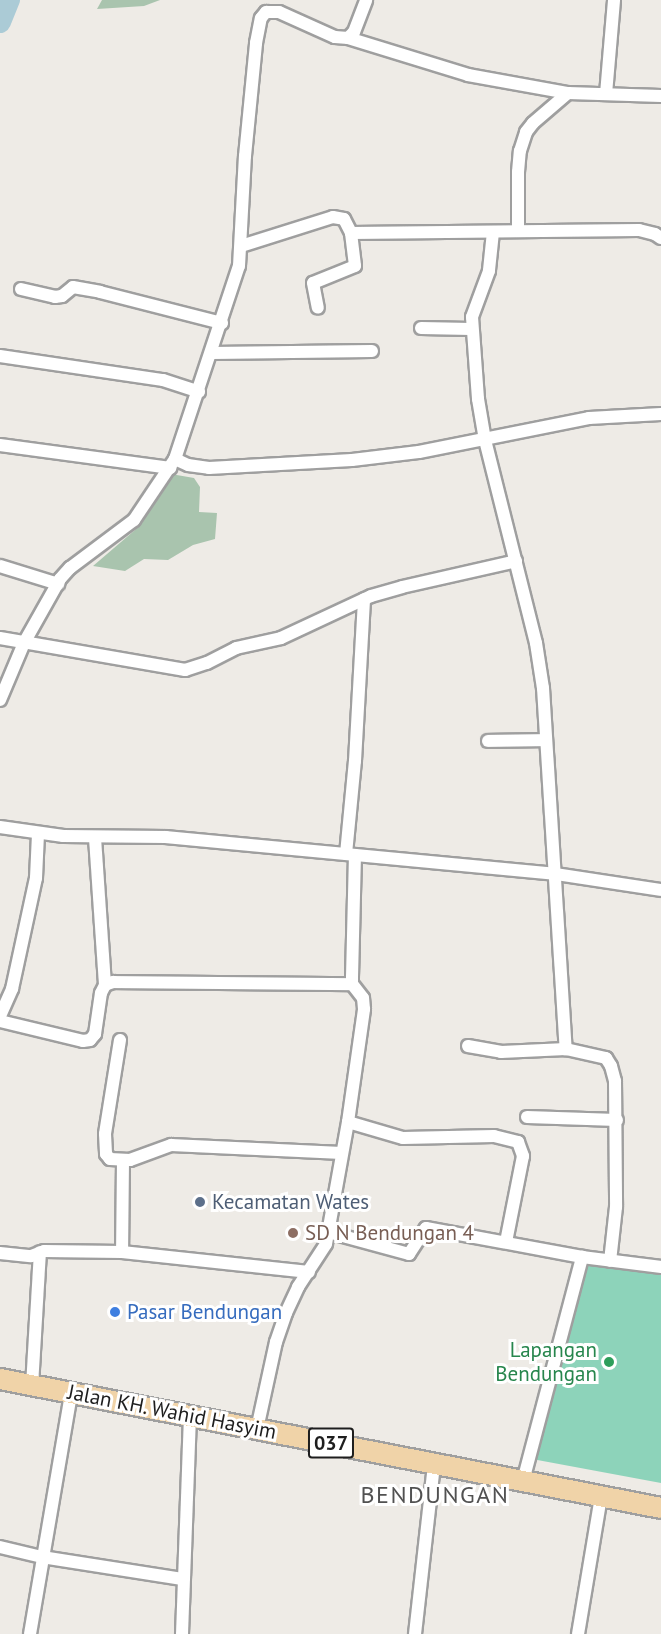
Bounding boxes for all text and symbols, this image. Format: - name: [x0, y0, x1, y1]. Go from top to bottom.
- place label: Kecamatan Wates: [212, 1189, 370, 1215]
- marker: Kecamatan Wates: [193, 1195, 207, 1209]
- place label: SD N Bendungan 4: [305, 1220, 474, 1246]
- marker: SD N Bendungan 4: [286, 1226, 300, 1240]
- place label: Pasar Bendungan: [127, 1299, 282, 1325]
- marker: Pasar Bendungan: [108, 1305, 122, 1319]
- place label: Lapangan Bendungan: [495, 1337, 597, 1387]
- marker: Lapangan Bendungan: [602, 1355, 616, 1369]
- street label: Jalan KH. Wahid Hasyim: [65, 1379, 279, 1445]
- road number: 037: [307, 1426, 355, 1460]
- district label: BENDUNGAN: [361, 1481, 509, 1509]

